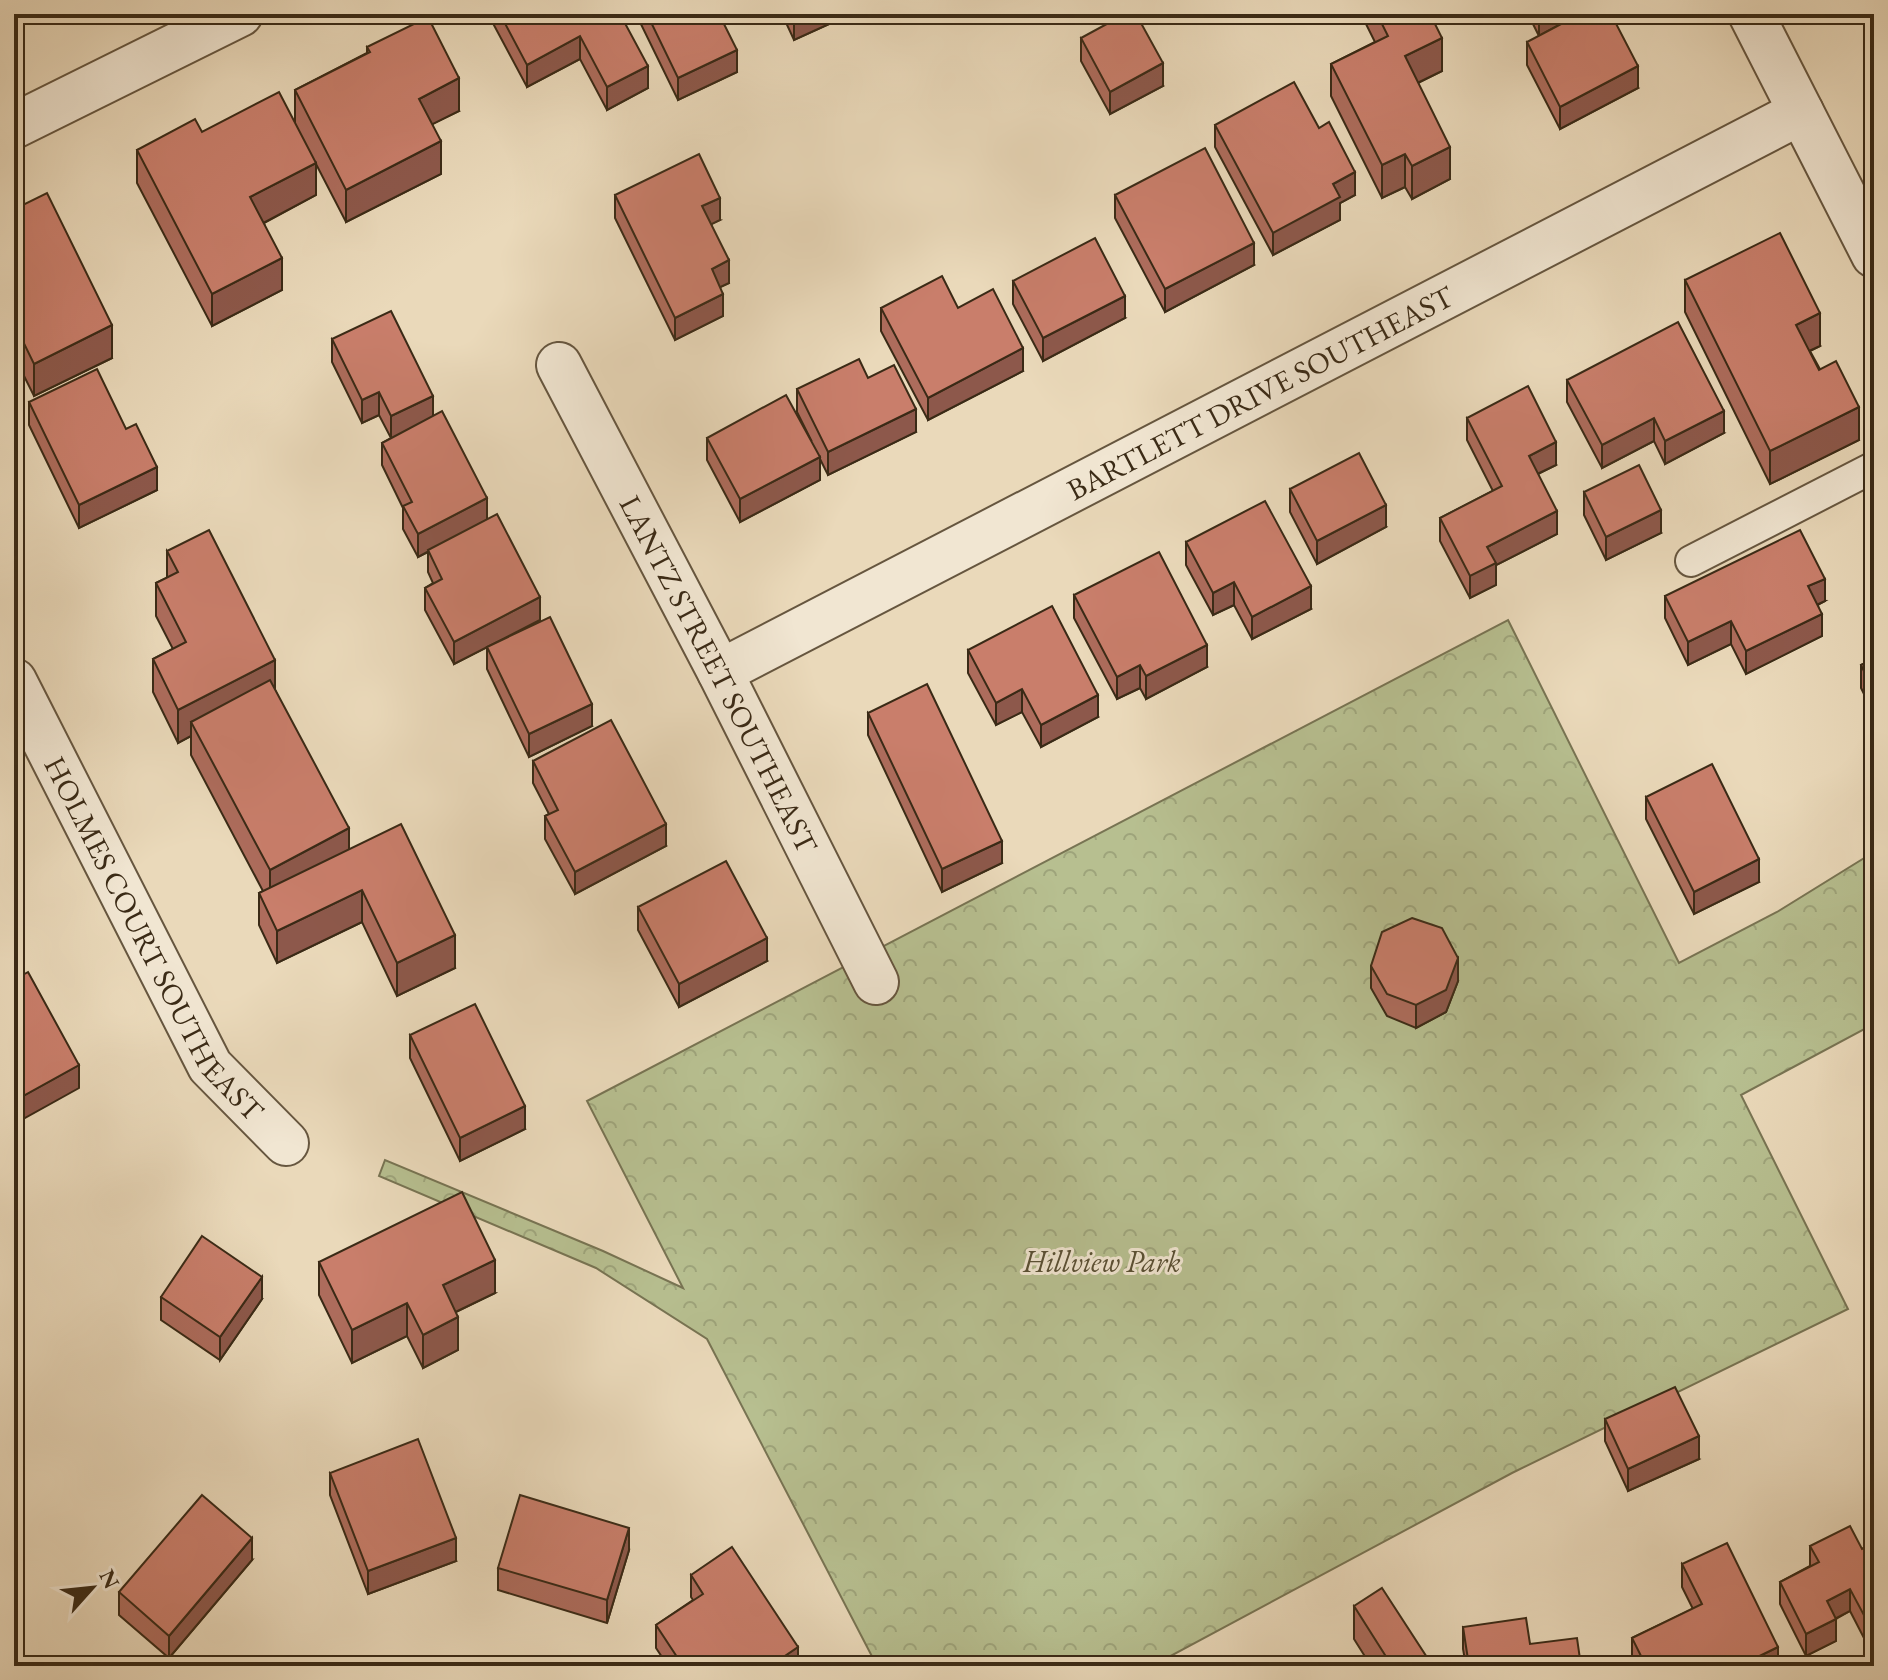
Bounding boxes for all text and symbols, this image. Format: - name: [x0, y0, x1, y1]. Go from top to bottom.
- street label: BARTLETT DRIVE SOUTHEAST: [1060, 276, 1461, 509]
- street label: LANTZ STREET SOUTHEAST: [611, 488, 828, 860]
- street label: HOLMES COURT SOUTHEAST: [36, 749, 273, 1130]
- park label: Hillview Park: [1022, 1242, 1181, 1281]
- north arrow: [52, 1548, 132, 1628]
- text: N: [92, 1565, 126, 1594]

